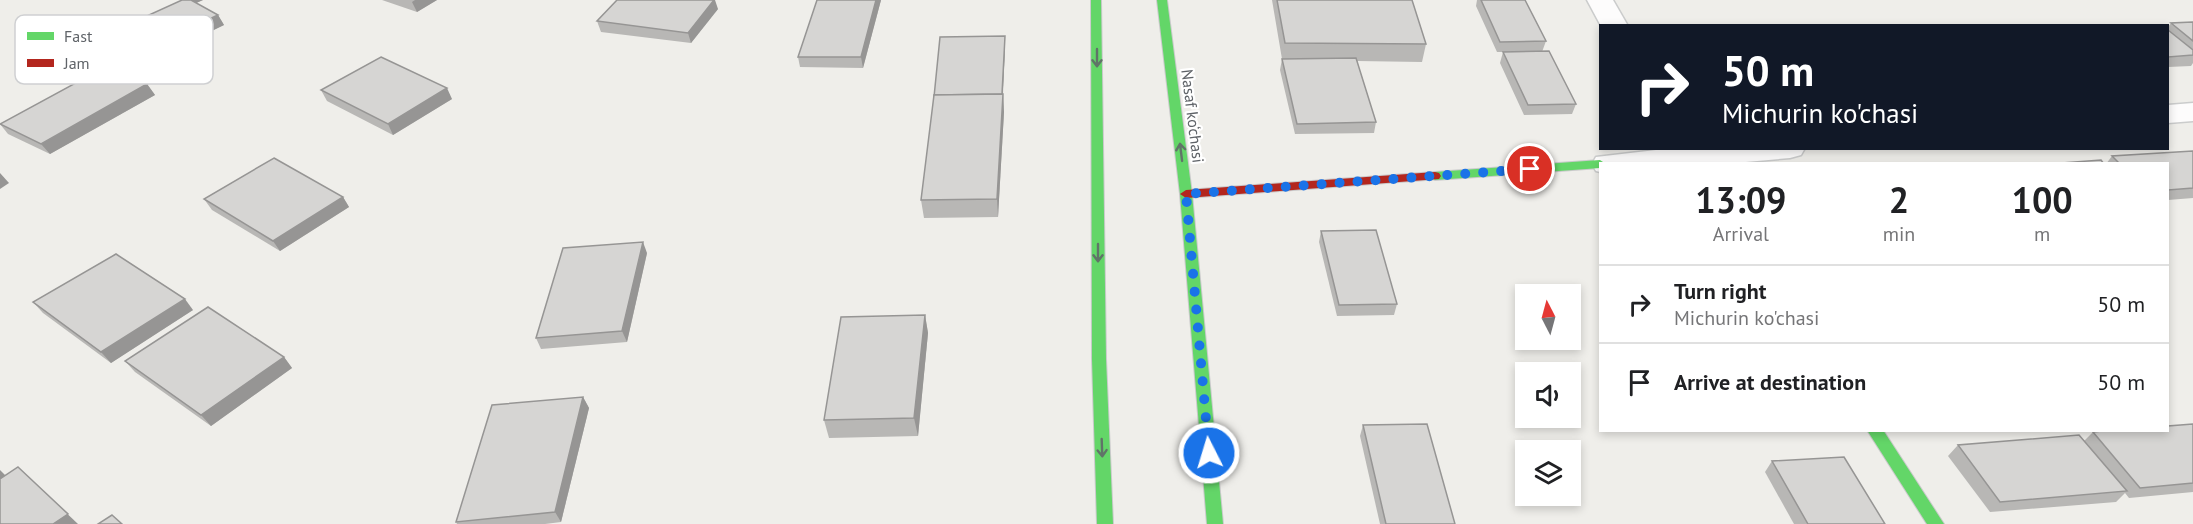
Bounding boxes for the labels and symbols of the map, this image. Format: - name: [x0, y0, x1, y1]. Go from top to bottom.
- legend: [15, 15, 213, 84]
- text: Fast: [64, 26, 93, 46]
- one-way arrow: [1091, 48, 1103, 68]
- text: Jam: [63, 53, 90, 73]
- street label: Nasaf ko‘chasi: [1177, 68, 1209, 164]
- one-way arrow: [1175, 143, 1186, 163]
- pin: [1504, 143, 1555, 194]
- one-way arrow: [1092, 243, 1104, 263]
- north arrow: [1515, 284, 1581, 350]
- position arrow: [1177, 421, 1241, 485]
- one-way arrow: [1096, 438, 1108, 458]

